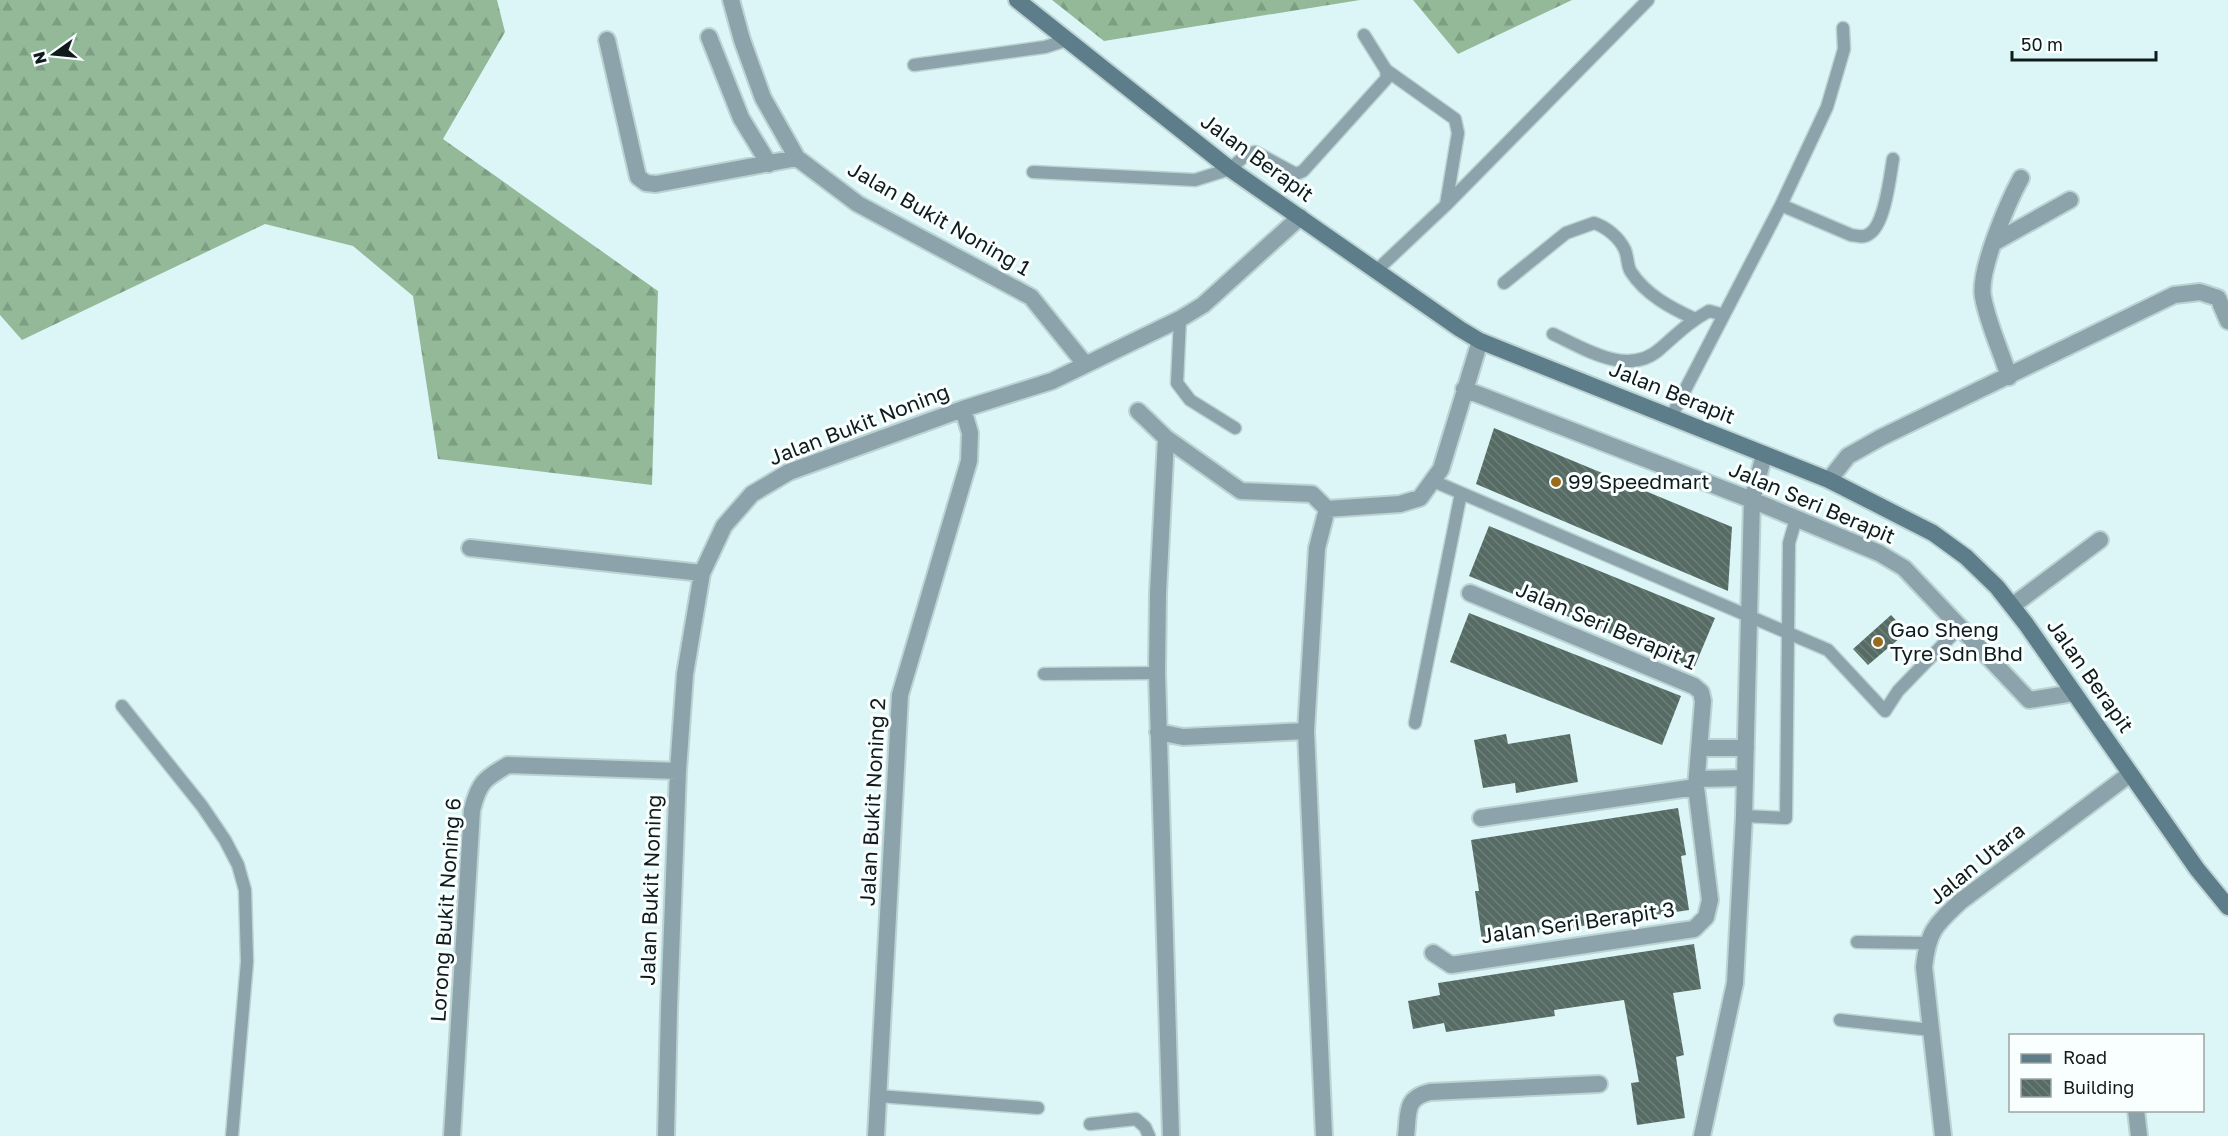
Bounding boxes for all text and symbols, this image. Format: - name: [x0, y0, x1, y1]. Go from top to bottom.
- north arrow: [24, 24, 84, 84]
- scale bar: [2012, 24, 2156, 62]
- text: 50 m: [2021, 33, 2063, 55]
- text: N: [28, 49, 51, 66]
- street label: Jalan Berapit: [1196, 107, 1319, 207]
- street label: Jalan Bukit Noning 1: [844, 155, 1035, 281]
- street label: Jalan Berapit: [1606, 355, 1739, 429]
- street label: Jalan Bukit Noning: [765, 378, 953, 470]
- street label: Jalan Seri Berapit: [1725, 455, 1899, 549]
- place label: 99 Speedmart: [1568, 468, 1710, 494]
- marker: 99 Speedmart: [1549, 475, 1563, 489]
- street label: Jalan Seri Berapit 1: [1512, 575, 1701, 675]
- street label: Jalan Berapit: [2042, 613, 2140, 737]
- place label: Gao Sheng Tyre Sdn Bhd: [1890, 616, 2023, 666]
- marker: Gao Sheng Tyre Sdn Bhd: [1871, 635, 1885, 649]
- street label: Jalan Bukit Noning 2: [854, 697, 890, 907]
- street label: Jalan Bukit Noning: [634, 794, 666, 986]
- street label: Lorong Bukit Noning 6: [424, 797, 466, 1023]
- street label: Jalan Utara: [1923, 817, 2030, 910]
- street label: Jalan Seri Berapit 3: [1479, 896, 1676, 948]
- legend: [2009, 1034, 2204, 1112]
- text: Road: [2063, 1046, 2107, 1068]
- text: Building: [2063, 1076, 2134, 1098]

